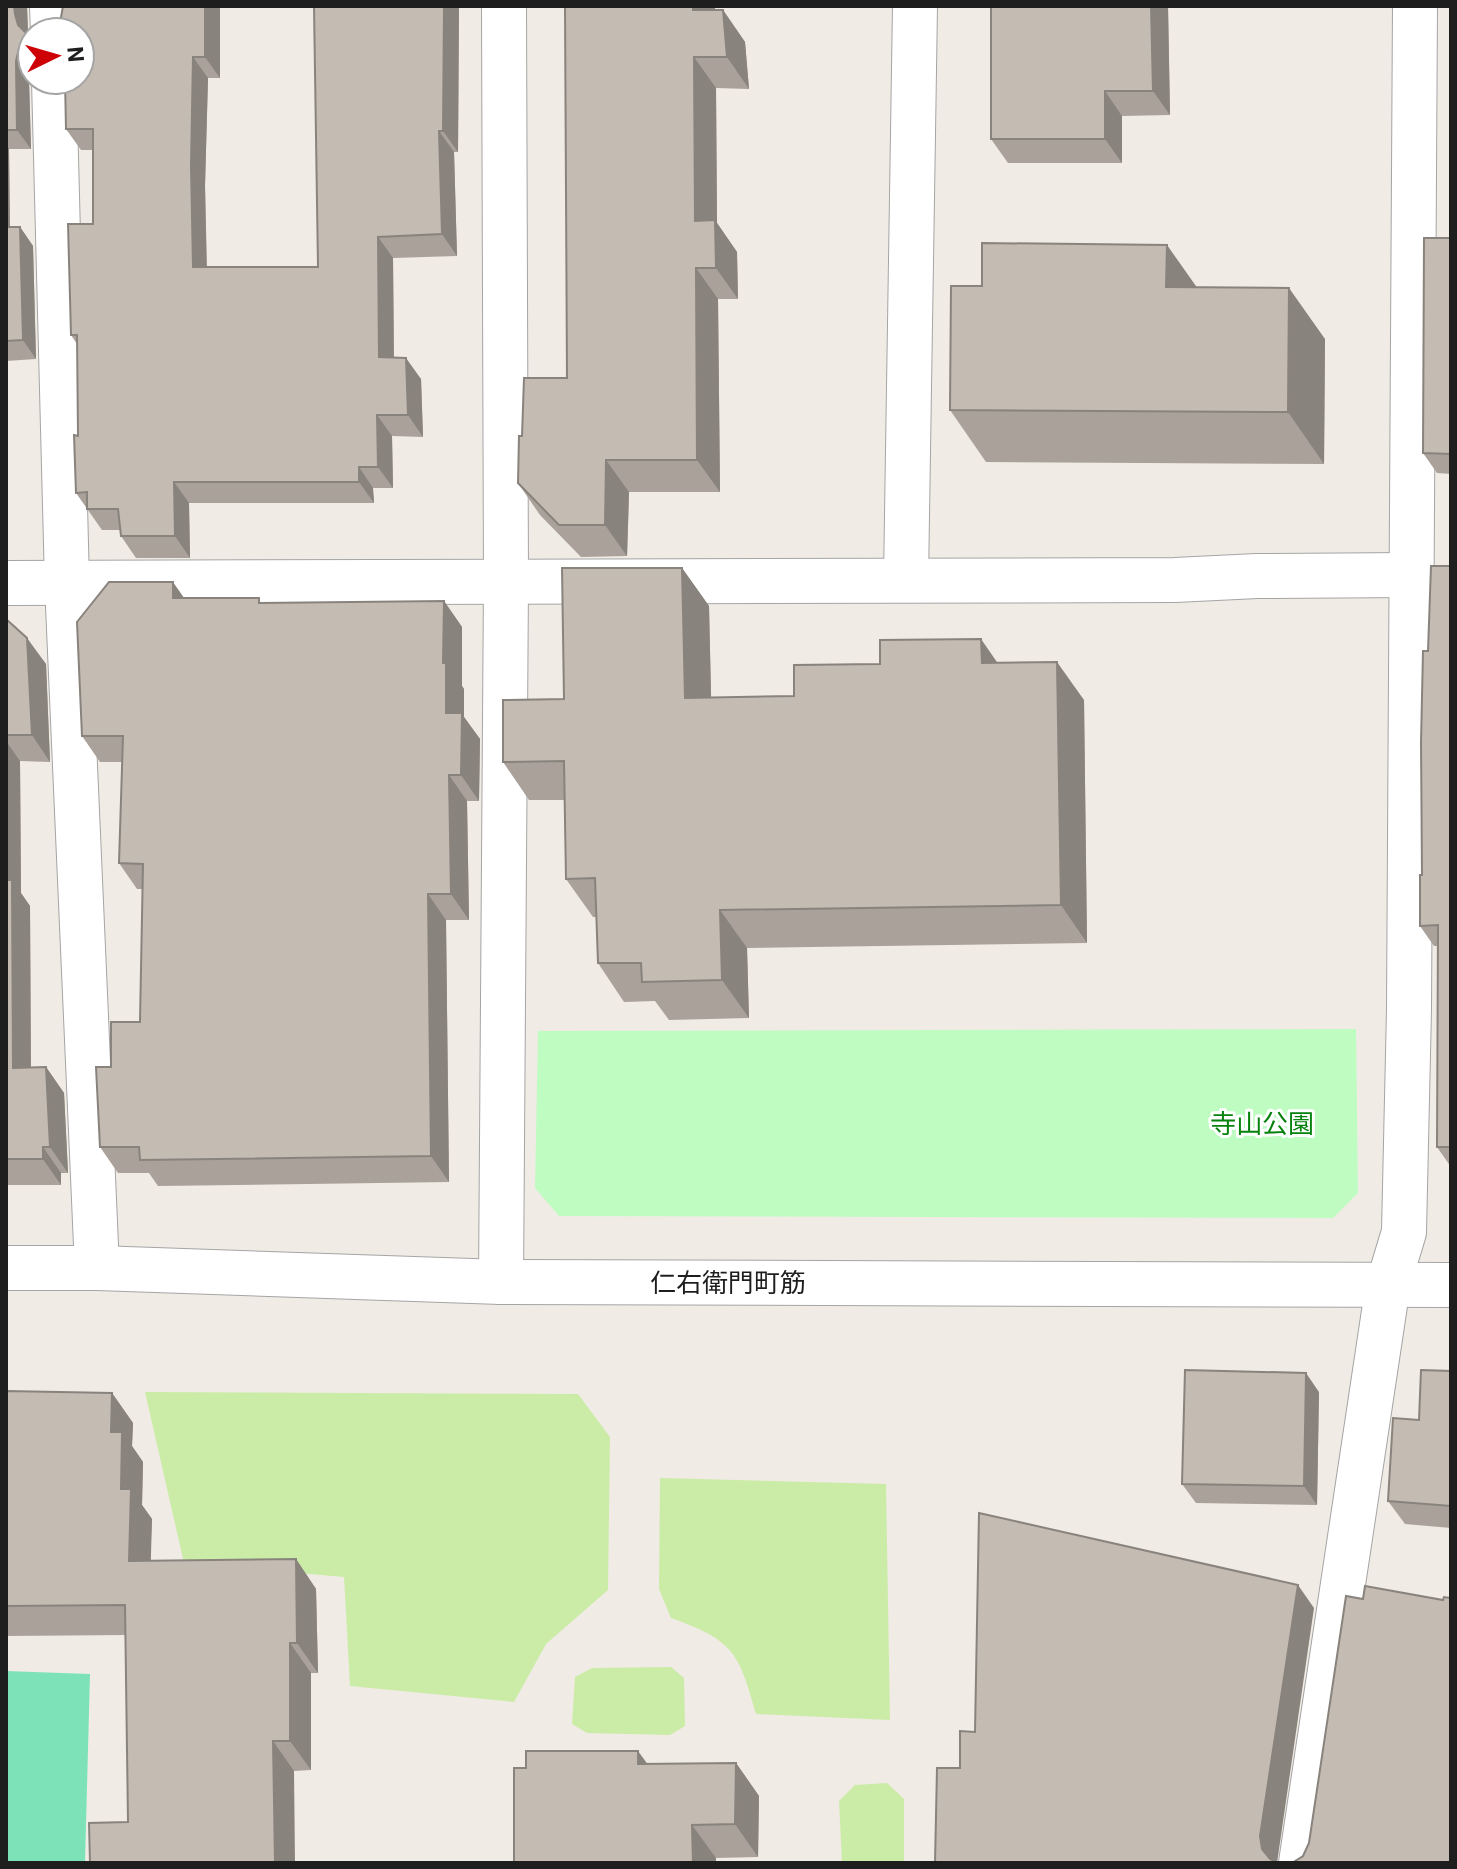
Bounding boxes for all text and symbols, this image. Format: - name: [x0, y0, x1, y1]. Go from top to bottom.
- north arrow: [16, 16, 96, 96]
- text: N: [62, 45, 89, 63]
- park label: 寺山公園: [1210, 1109, 1314, 1139]
- street label: 仁右衛門町筋: [650, 1268, 806, 1298]

